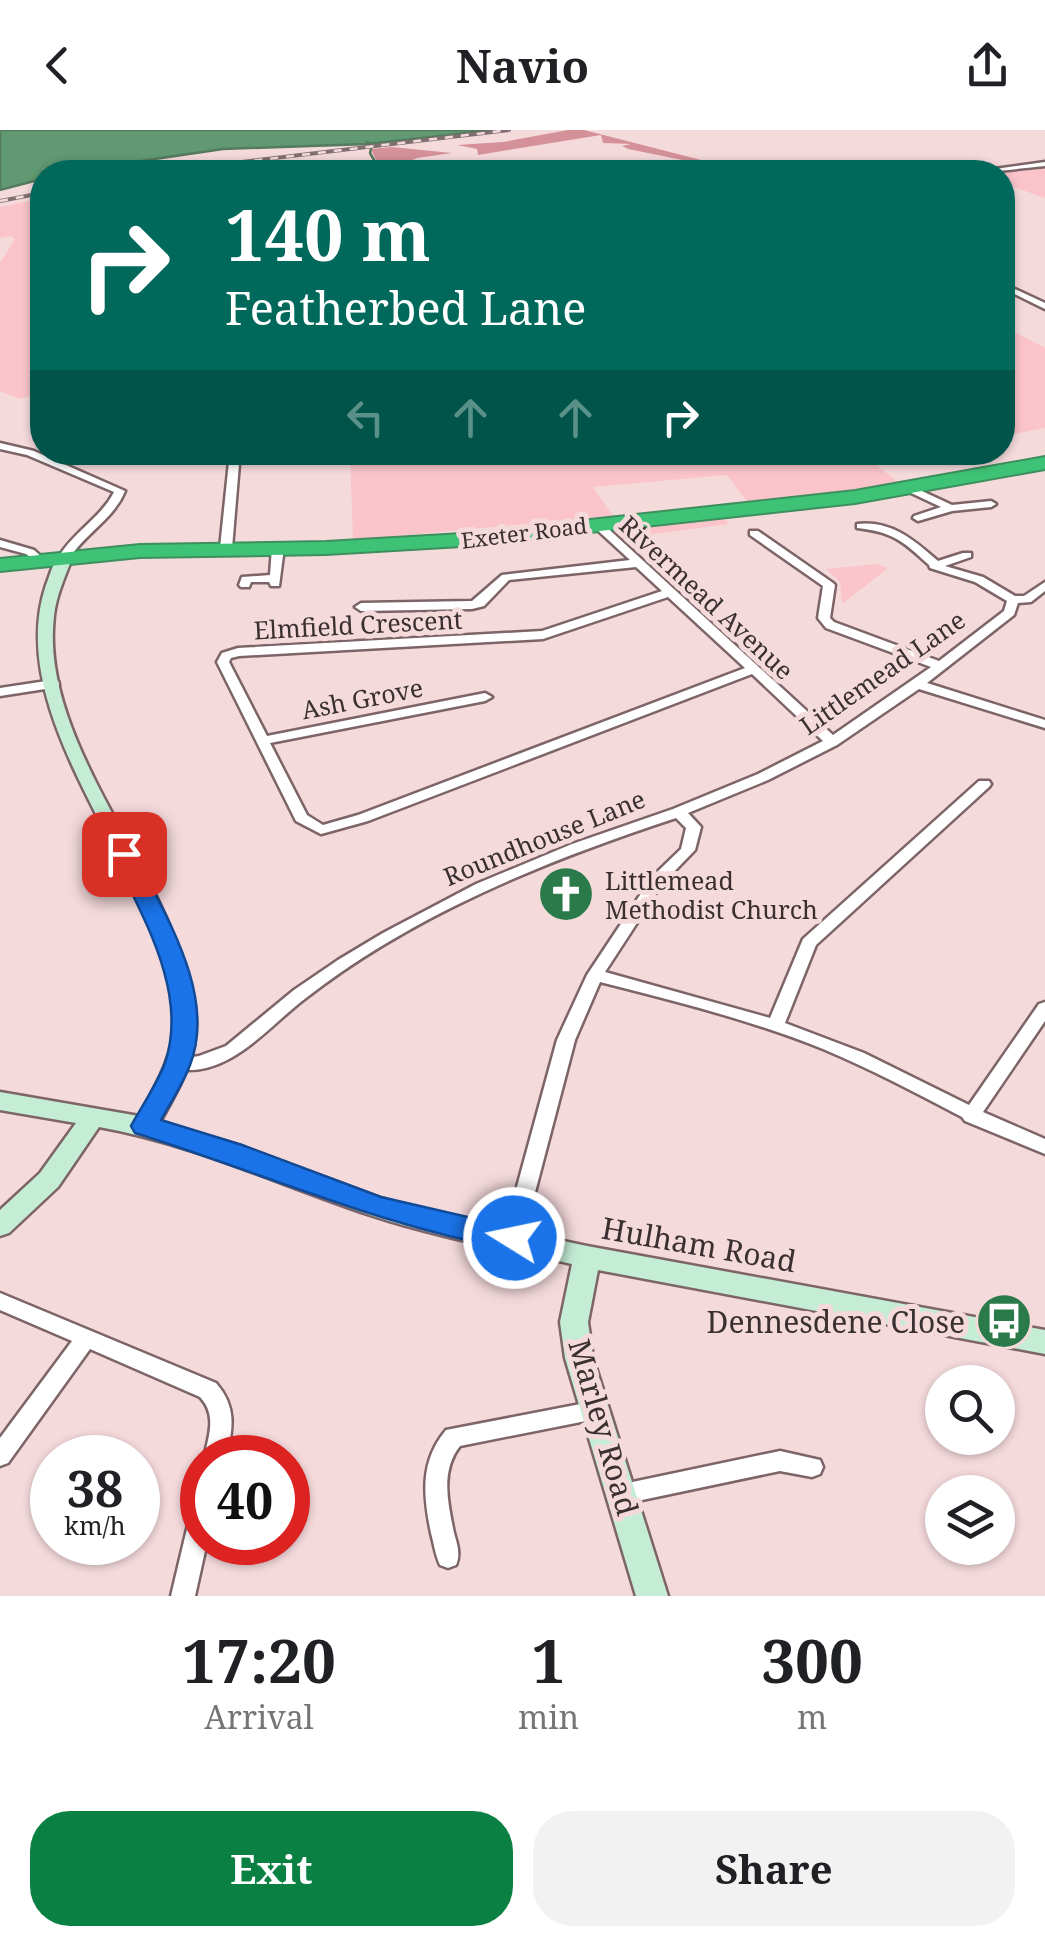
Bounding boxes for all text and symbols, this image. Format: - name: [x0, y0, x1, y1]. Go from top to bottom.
- text: Navio: [456, 35, 589, 96]
- icon: back: [30, 38, 85, 93]
- icon: share: [960, 38, 1015, 93]
- text: 140 m: [225, 186, 431, 282]
- icon: right: [60, 200, 190, 330]
- text: Featherbed Lane: [225, 277, 586, 338]
- icon: left: [338, 390, 393, 445]
- icon: ahead: [443, 390, 498, 445]
- icon: ahead: [548, 390, 603, 445]
- icon: right: [653, 390, 708, 445]
- street label: Rivermead Avenue: [613, 507, 801, 687]
- street label: Exeter Road: [459, 509, 589, 555]
- street label: Elmfield Crescent: [253, 602, 463, 646]
- street label: Littlemead Lane: [793, 602, 971, 742]
- street label: Ash Grove: [298, 670, 426, 726]
- street label: Roundhouse Lane: [438, 781, 650, 893]
- pin: [82, 812, 167, 897]
- icon: arrive: [97, 827, 152, 882]
- place label: Littlemead Methodist Church: [605, 863, 818, 926]
- church icon: Littlemead Methodist Church: [536, 864, 596, 924]
- position arrow: [462, 1186, 566, 1290]
- street label: Hulham Road: [599, 1207, 799, 1281]
- bus stop icon: Dennesdene Close: [974, 1291, 1034, 1351]
- place label: Dennesdene Close: [707, 1301, 965, 1342]
- street label: Marley Road: [559, 1334, 649, 1520]
- map controls: [925, 1365, 1015, 1565]
- button: search: [925, 1365, 1015, 1455]
- speed limit sign: 40: [180, 1435, 310, 1565]
- text: 38: [67, 1454, 123, 1522]
- button: layers: [925, 1475, 1015, 1565]
- text: km/h: [64, 1508, 126, 1542]
- text: 17:20: [182, 1619, 336, 1701]
- text: 1: [532, 1619, 566, 1701]
- text: 300: [761, 1619, 863, 1701]
- text: Arrival: [204, 1695, 314, 1738]
- text: min: [518, 1695, 579, 1738]
- text: m: [797, 1695, 827, 1738]
- button: Exit: [30, 1811, 513, 1926]
- button: Share: [533, 1811, 1015, 1926]

